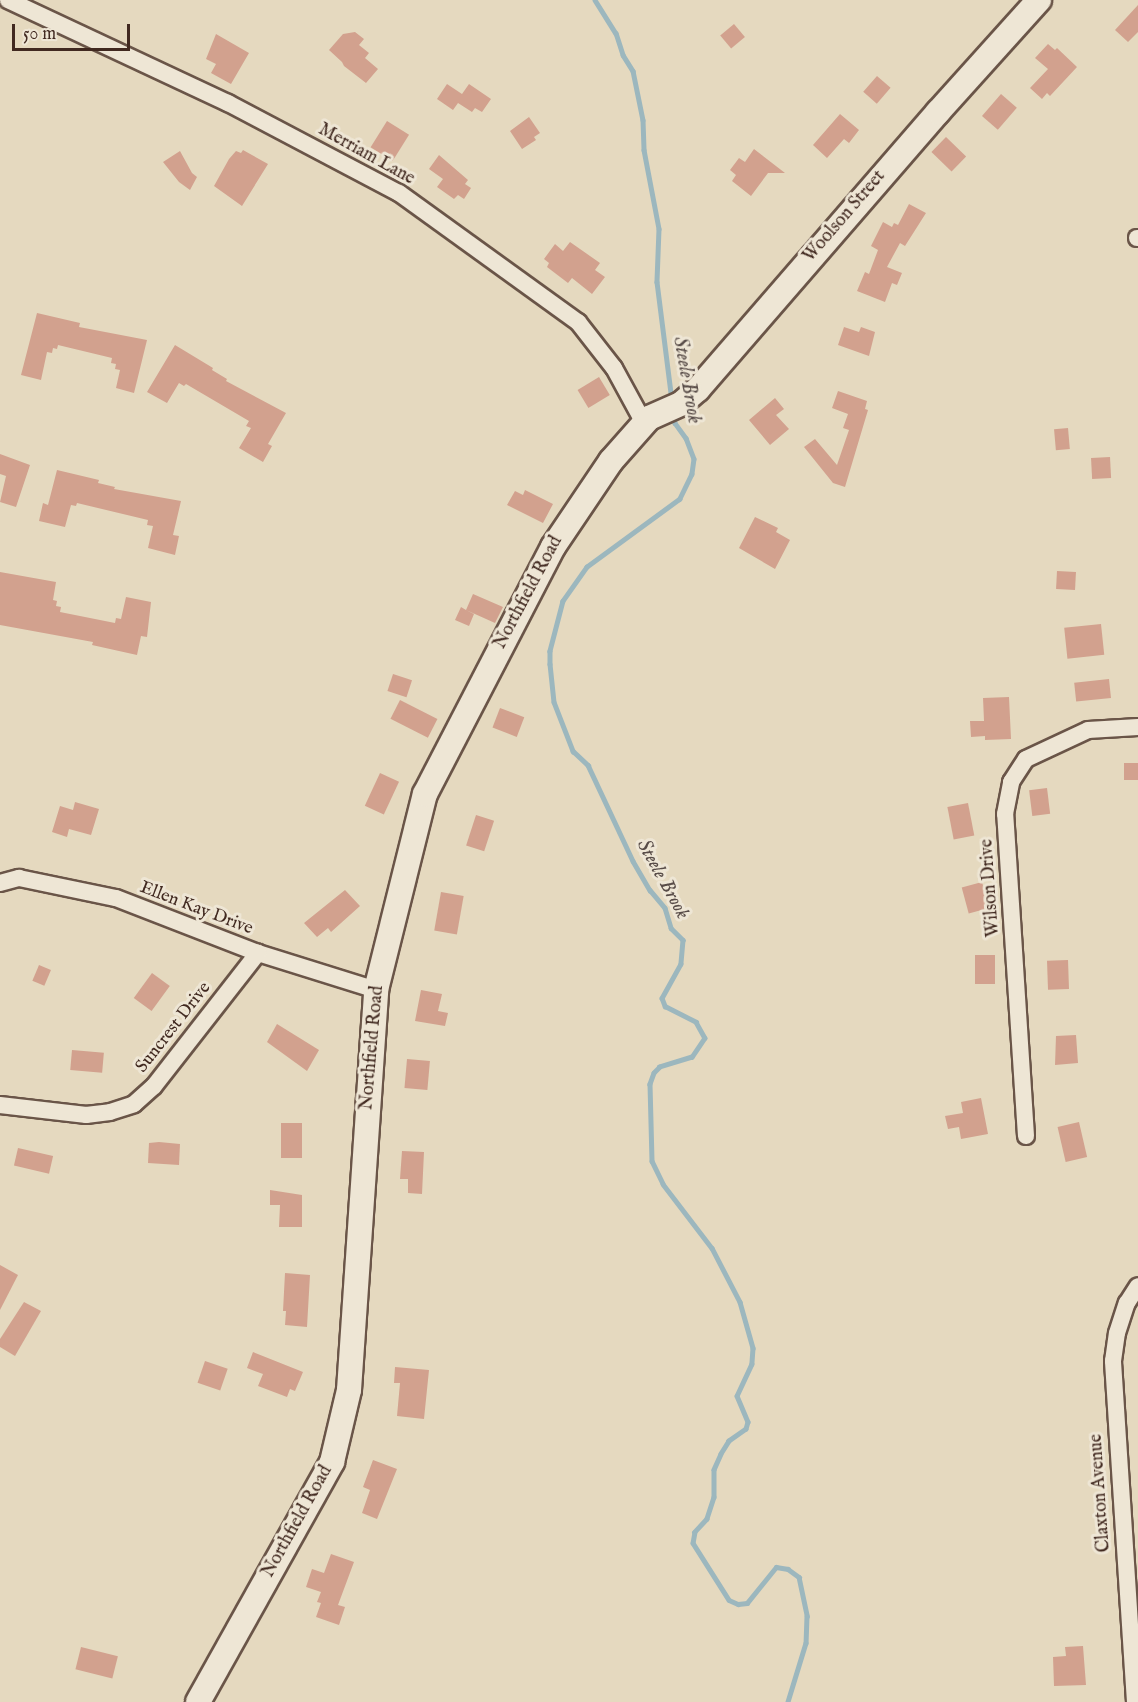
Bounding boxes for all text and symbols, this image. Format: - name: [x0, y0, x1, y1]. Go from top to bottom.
- scale bar: [15, 12, 134, 50]
- text: 50 m: [23, 23, 56, 46]
- street label: Merriam Lane: [314, 120, 418, 190]
- street label: Woolson Street: [799, 167, 891, 267]
- water label: Steele Brook: [668, 335, 706, 425]
- street label: Northfield Road: [490, 533, 568, 653]
- water label: Steele Brook: [631, 835, 695, 923]
- street label: Wilson Drive: [977, 838, 1005, 938]
- street label: Ellen Kay Drive: [136, 878, 256, 940]
- street label: Suncrest Drive: [132, 978, 216, 1078]
- street label: Northfield Road: [357, 985, 389, 1111]
- street label: Claxton Avenue: [1086, 1433, 1116, 1553]
- street label: Northfield Road: [258, 1462, 338, 1582]

